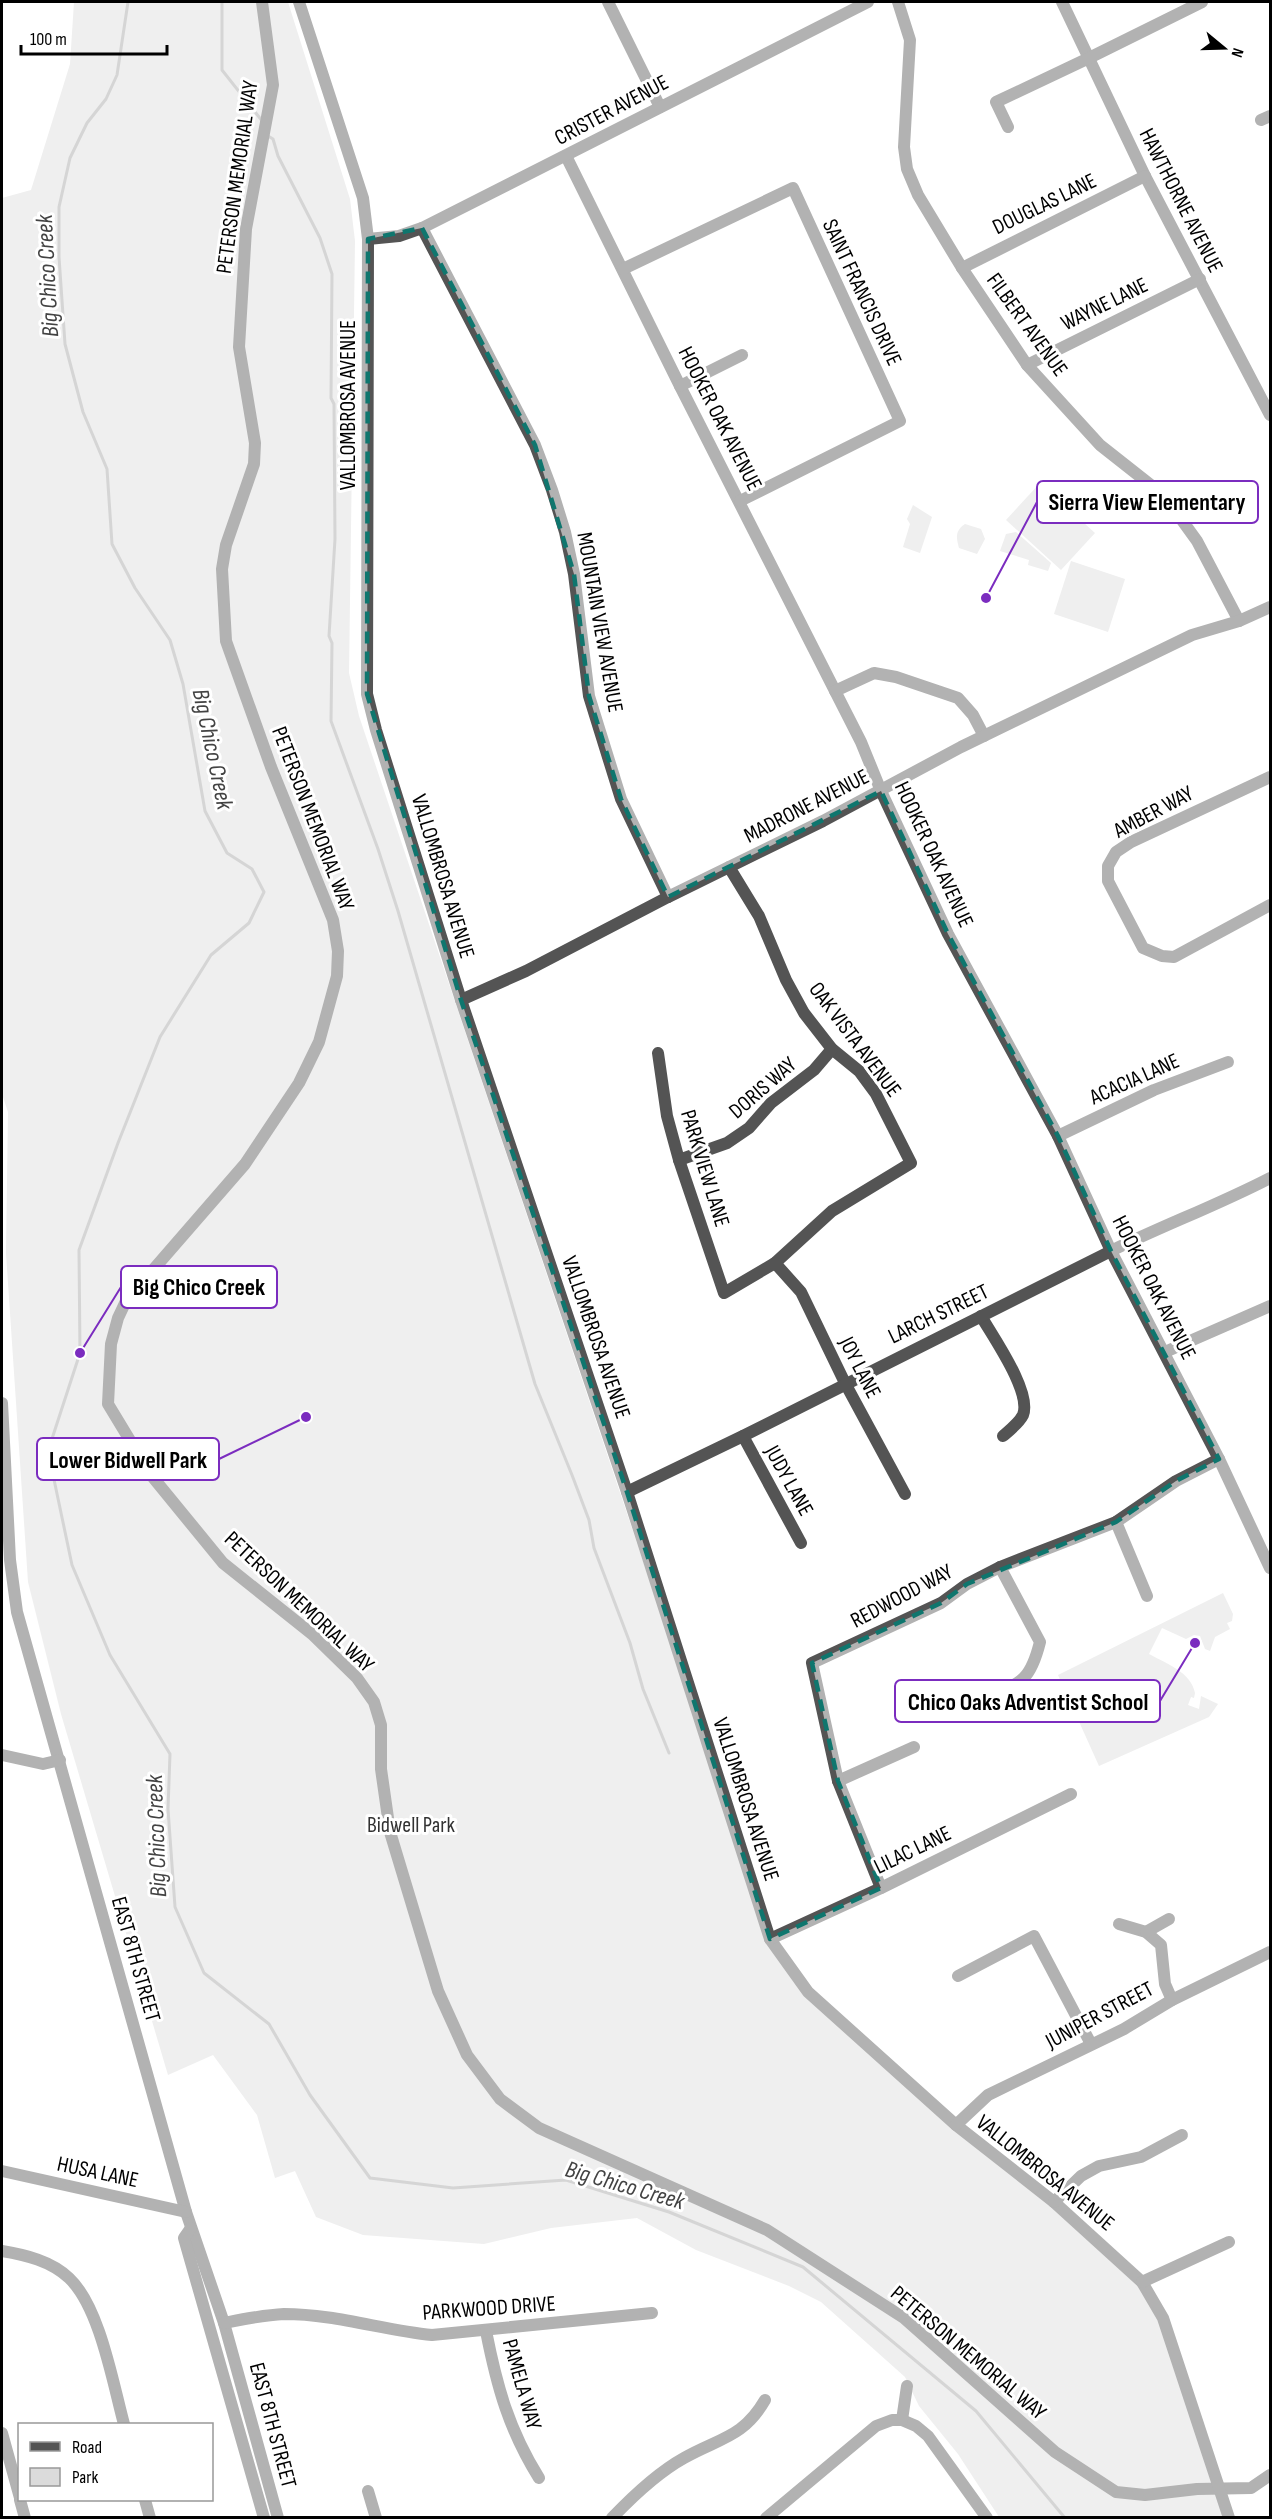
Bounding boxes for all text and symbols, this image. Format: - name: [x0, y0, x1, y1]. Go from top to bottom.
- scale bar: [21, 18, 166, 56]
- north arrow: [1194, 18, 1254, 78]
- text: 100 m: [30, 29, 67, 50]
- text: N: [1226, 45, 1247, 60]
- street label: CRISTER AVENUE: [550, 69, 673, 152]
- street label: PETERSON MEMORIAL WAY: [211, 79, 264, 275]
- street label: HAWTHORNE AVENUE: [1133, 124, 1229, 277]
- street label: DOUGLAS LANE: [988, 168, 1101, 241]
- water label: Big Chico Creek: [30, 213, 65, 338]
- street label: SAINT FRANCIS DRIVE: [816, 215, 907, 370]
- street label: FILBERT AVENUE: [980, 268, 1073, 382]
- street label: WAYNE LANE: [1057, 272, 1153, 337]
- street label: VALLOMBROSA AVENUE: [335, 320, 362, 490]
- street label: HOOKER OAK AVENUE: [672, 342, 768, 495]
- callout: Sierra View Elementary: [1037, 481, 1258, 523]
- text: Sierra View Elementary: [1049, 488, 1245, 517]
- street label: MOUNTAIN VIEW AVENUE: [570, 530, 629, 715]
- water label: Big Chico Creek: [186, 686, 240, 813]
- street label: PETERSON MEMORIAL WAY: [265, 723, 360, 914]
- street label: MADRONE AVENUE: [740, 763, 874, 849]
- street label: HOOKER OAK AVENUE: [888, 777, 979, 932]
- street label: AMBER WAY: [1108, 780, 1198, 845]
- street label: VALLOMBROSA AVENUE: [405, 791, 480, 962]
- street label: OAK VISTA AVENUE: [803, 977, 907, 1103]
- street label: ACACIA LANE: [1085, 1048, 1184, 1111]
- street label: DORIS WAY: [724, 1051, 802, 1125]
- street label: PARK VIEW LANE: [674, 1107, 735, 1230]
- street label: HOOKER OAK AVENUE: [1106, 1211, 1202, 1364]
- street label: VALLOMBROSA AVENUE: [555, 1253, 636, 1422]
- callout: Big Chico Creek: [121, 1266, 277, 1308]
- text: Big Chico Creek: [133, 1273, 265, 1302]
- street label: LARCH STREET: [884, 1278, 993, 1350]
- street label: JOY LANE: [832, 1331, 887, 1403]
- callout: Lower Bidwell Park: [37, 1438, 219, 1480]
- street label: JUDY LANE: [758, 1440, 819, 1521]
- text: Lower Bidwell Park: [49, 1446, 207, 1475]
- street label: PETERSON MEMORIAL WAY: [219, 1526, 379, 1678]
- street label: REDWOOD WAY: [846, 1558, 957, 1634]
- callout: Chico Oaks Adventist School: [895, 1680, 1160, 1722]
- text: Chico Oaks Adventist School: [908, 1688, 1148, 1717]
- street label: VALLOMBROSA AVENUE: [706, 1714, 785, 1885]
- water label: Big Chico Creek: [140, 1773, 173, 1898]
- park label: Bidwell Park: [367, 1812, 456, 1839]
- street label: LILAC LANE: [870, 1820, 956, 1881]
- street label: EAST 8TH STREET: [105, 1894, 166, 2025]
- street label: JUNIPER STREET: [1040, 1976, 1158, 2056]
- street label: VALLOMBROSA AVENUE: [970, 2109, 1120, 2237]
- street label: HUSA LANE: [55, 2151, 141, 2194]
- water label: Big Chico Creek: [562, 2155, 689, 2217]
- street label: PETERSON MEMORIAL WAY: [885, 2280, 1051, 2426]
- street label: PARKWOOD DRIVE: [422, 2290, 557, 2327]
- street label: PAMELA WAY: [496, 2336, 547, 2433]
- street label: EAST 8TH STREET: [243, 2360, 302, 2491]
- legend: [18, 2423, 213, 2501]
- text: Road: [72, 2437, 102, 2458]
- text: Park: [72, 2467, 98, 2488]

